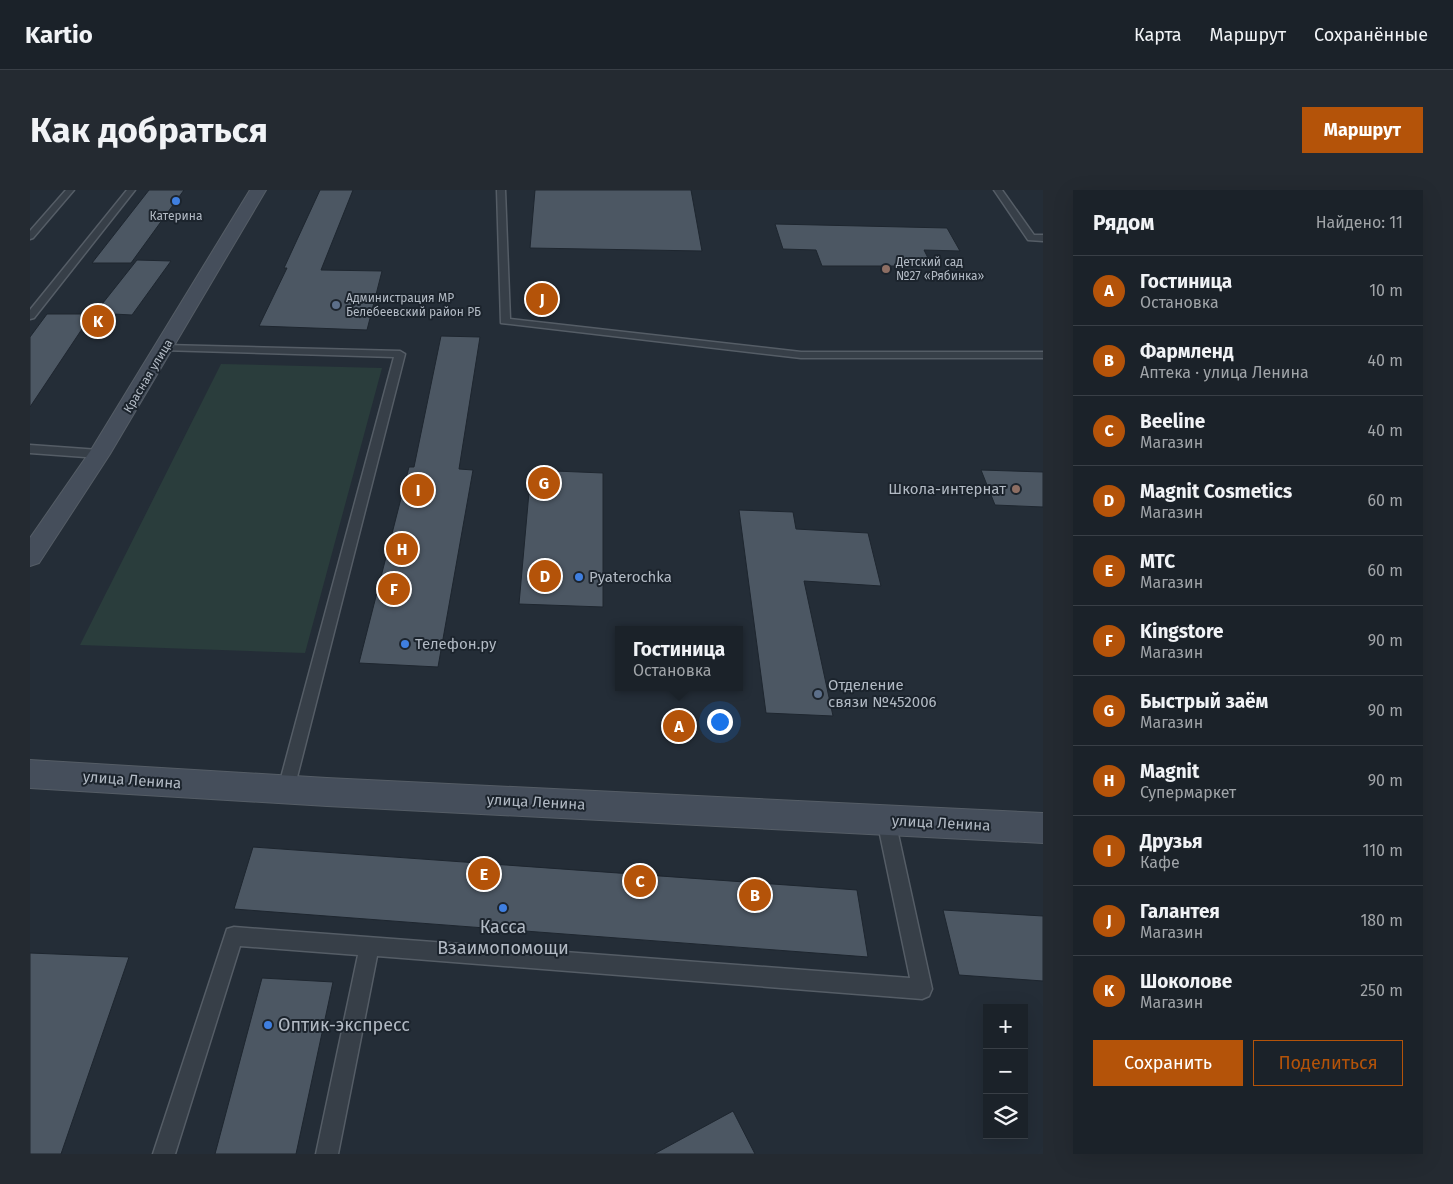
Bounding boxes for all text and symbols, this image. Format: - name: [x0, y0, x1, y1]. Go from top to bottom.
- text: Kartio: [25, 21, 93, 49]
- text: Карта: [1134, 24, 1182, 46]
- text: Маршрут: [1210, 24, 1286, 46]
- text: Сохранённые: [1314, 24, 1428, 46]
- button: Маршрут: [1302, 107, 1423, 153]
- text: Как добраться: [30, 109, 268, 151]
- marker: Катерина: [170, 195, 182, 207]
- place label: Катерина: [150, 209, 202, 223]
- text: Рядом: [1093, 210, 1154, 236]
- text: Найдено: 11: [1316, 213, 1403, 232]
- place label: Детский сад №27 «Рябинка»: [895, 255, 985, 283]
- marker: Детский сад №27 «Рябинка»: [880, 263, 892, 275]
- text: Гостиница: [1140, 270, 1232, 293]
- pin: J: [526, 280, 558, 318]
- text: A: [1104, 281, 1114, 300]
- text: 10 m: [1369, 281, 1403, 300]
- place label: Администрация МР Белебеевский район РБ: [346, 291, 481, 319]
- text: Остановка: [1140, 293, 1219, 312]
- marker: Администрация МР Белебеевский район РБ: [330, 299, 342, 311]
- pin: K: [82, 302, 114, 340]
- street label: Красная улица: [121, 337, 175, 415]
- text: Фармленд: [1140, 340, 1234, 363]
- text: B: [1104, 351, 1114, 370]
- text: 40 m: [1368, 351, 1403, 370]
- text: Аптека · улица Ленина: [1140, 363, 1309, 382]
- text: Beeline: [1140, 410, 1205, 433]
- text: C: [1104, 421, 1114, 440]
- text: 40 m: [1368, 421, 1403, 440]
- text: Магазин: [1140, 433, 1203, 452]
- pin: G: [528, 464, 560, 502]
- pin: I: [402, 471, 434, 509]
- place label: Школа-интернат: [888, 480, 1006, 498]
- text: Magnit Cosmetics: [1140, 480, 1292, 503]
- marker: Школа-интернат: [1010, 483, 1022, 495]
- text: D: [1104, 491, 1114, 510]
- text: 60 m: [1368, 491, 1403, 510]
- text: Магазин: [1140, 503, 1203, 522]
- pin: H: [386, 530, 418, 568]
- text: МТС: [1140, 550, 1175, 573]
- pin: D: [529, 557, 561, 595]
- text: E: [1105, 561, 1113, 580]
- text: 60 m: [1368, 561, 1403, 580]
- place label: Pyaterochka: [589, 568, 672, 586]
- pin: F: [378, 570, 410, 608]
- marker: Pyaterochka: [573, 571, 585, 583]
- text: Магазин: [1140, 573, 1203, 592]
- text: Kingstore: [1140, 620, 1223, 643]
- popup: [615, 626, 743, 691]
- text: F: [1105, 631, 1113, 650]
- text: 90 m: [1368, 631, 1403, 650]
- place label: Телефон.ру: [415, 635, 497, 653]
- marker: Телефон.ру: [399, 638, 411, 650]
- text: Гостиница: [633, 638, 725, 661]
- text: Магазин: [1140, 643, 1203, 662]
- text: Остановка: [633, 661, 712, 680]
- place label: Отделение связи №452006: [828, 676, 937, 711]
- marker: Отделение связи №452006: [812, 688, 824, 700]
- text: Быстрый заём: [1140, 690, 1268, 713]
- text: G: [1104, 701, 1114, 720]
- text: 90 m: [1368, 701, 1403, 720]
- pin: A: [663, 707, 695, 745]
- your location: [707, 709, 733, 735]
- text: Магазин: [1140, 713, 1203, 732]
- text: Magnit: [1140, 760, 1199, 783]
- street label: улица Ленина: [82, 768, 182, 792]
- text: H: [1104, 771, 1114, 790]
- text: 90 m: [1368, 771, 1403, 790]
- text: Супермаркет: [1140, 783, 1236, 802]
- street label: улица Ленина: [486, 790, 586, 814]
- street label: улица Ленина: [891, 811, 991, 835]
- text: Друзья: [1140, 830, 1203, 853]
- text: I: [1107, 841, 1111, 860]
- text: 110 m: [1362, 841, 1403, 860]
- text: Кафе: [1140, 853, 1180, 872]
- pin: E: [468, 855, 500, 893]
- pin: C: [624, 862, 656, 900]
- pin: B: [739, 876, 771, 914]
- text: Галантея: [1140, 900, 1220, 923]
- marker: Касса Взаимопомощи: [497, 902, 509, 914]
- text: J: [1106, 911, 1112, 930]
- text: 180 m: [1360, 911, 1403, 930]
- place label: Касса Взаимопомощи: [437, 916, 569, 959]
- text: Магазин: [1140, 923, 1203, 942]
- text: Шоколове: [1140, 970, 1232, 993]
- text: K: [1104, 981, 1114, 1000]
- text: 250 m: [1360, 981, 1403, 1000]
- text: Магазин: [1140, 993, 1203, 1012]
- map controls: [983, 1004, 1028, 1139]
- button: +: [983, 1004, 1028, 1049]
- place label: Оптик-экспресс: [278, 1014, 410, 1036]
- marker: Оптик-экспресс: [262, 1019, 274, 1031]
- button: Сохранить: [1093, 1040, 1243, 1086]
- button: Поделиться: [1253, 1040, 1403, 1086]
- button: −: [983, 1049, 1028, 1094]
- button: layers: [983, 1094, 1028, 1139]

